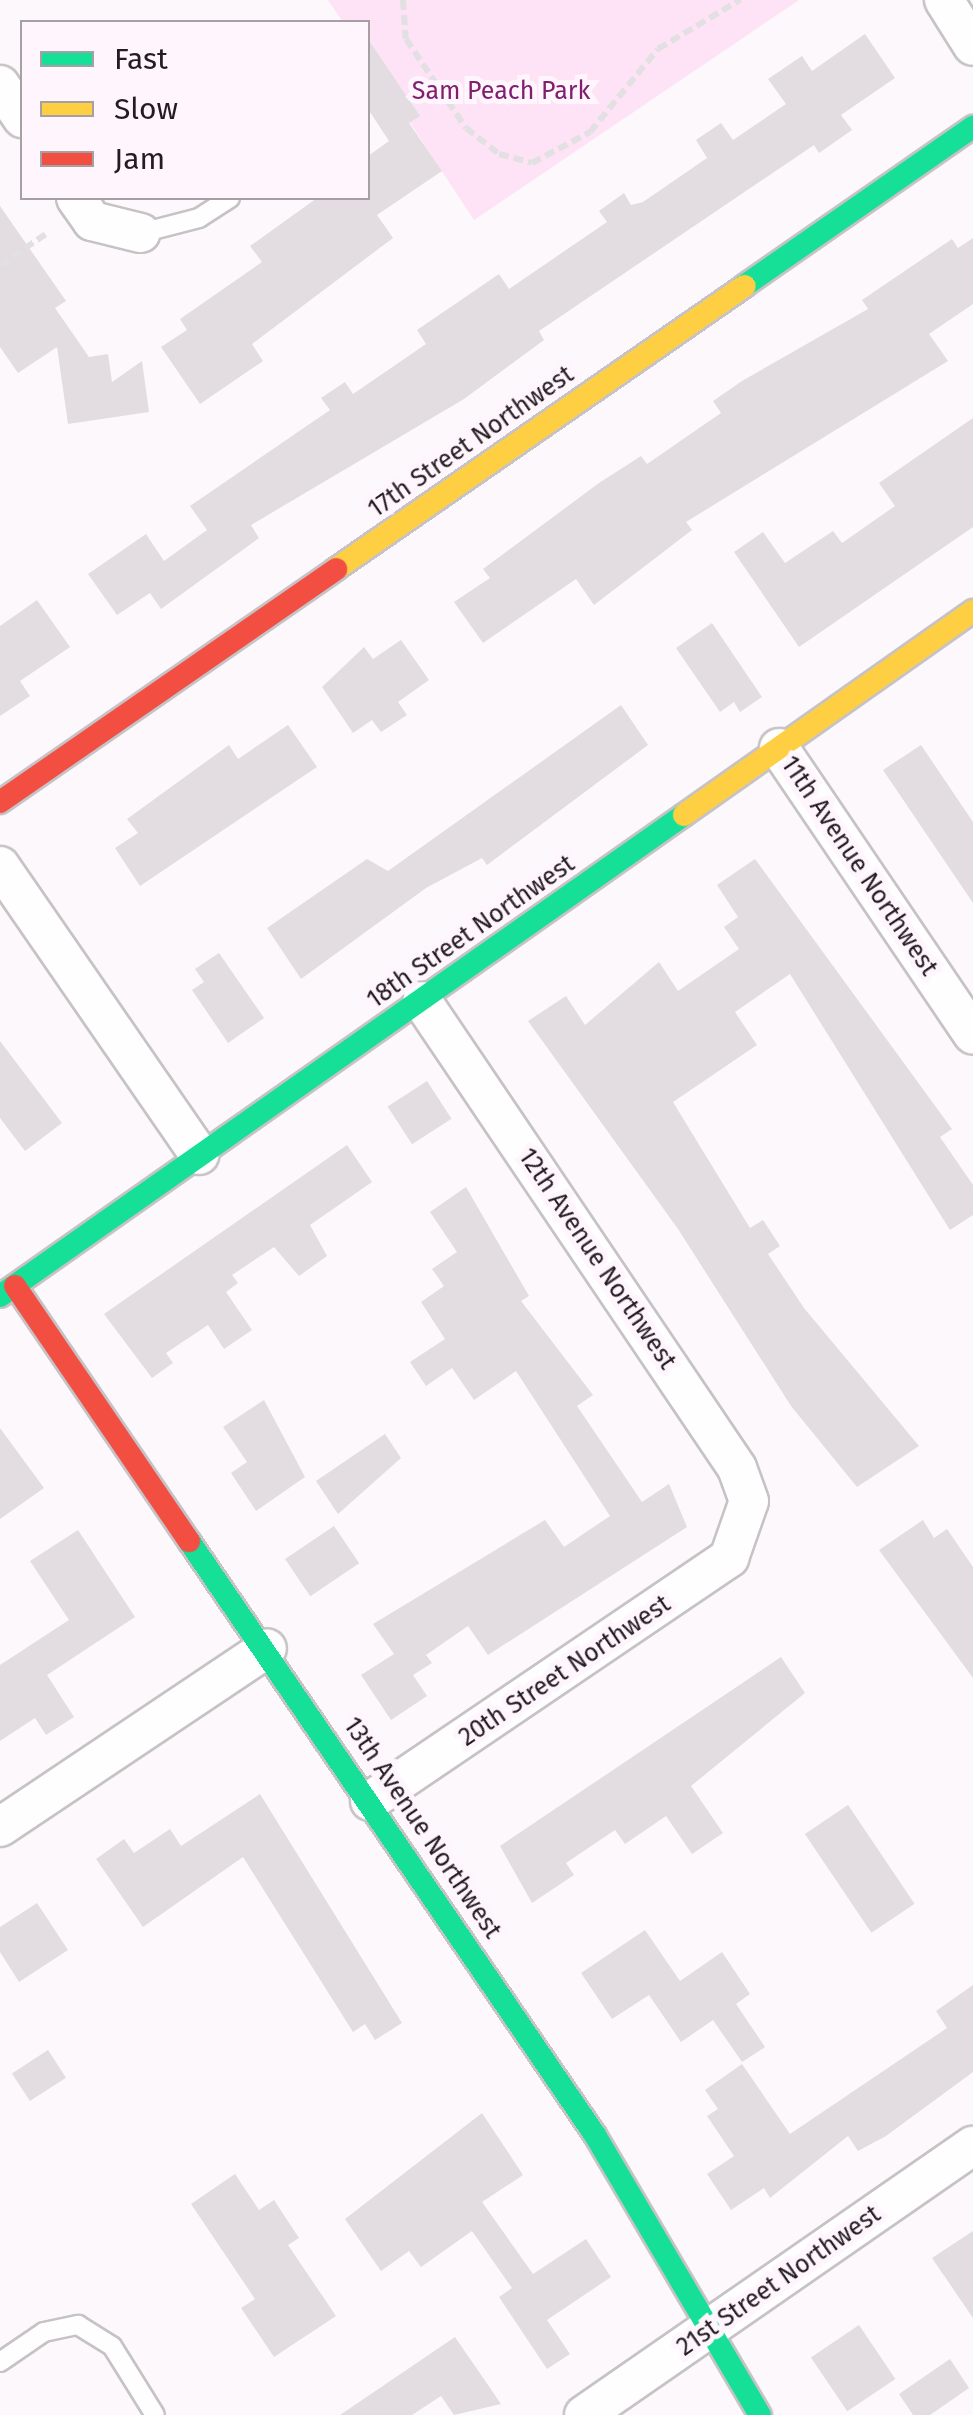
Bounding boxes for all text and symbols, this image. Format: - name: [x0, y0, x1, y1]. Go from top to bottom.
- legend: [20, 20, 370, 200]
- text: Fast: [114, 41, 168, 77]
- park label: Sam Peach Park: [412, 76, 590, 106]
- text: Slow: [114, 91, 178, 127]
- text: Jam: [114, 141, 165, 177]
- street label: 17th Street Northwest: [362, 360, 580, 524]
- street label: 11th Avenue Northwest: [774, 750, 944, 982]
- street label: 18th Street Northwest: [361, 849, 581, 1015]
- street label: 12th Avenue Northwest: [512, 1143, 682, 1375]
- street label: 20th Street Northwest: [454, 1589, 676, 1753]
- street label: 13th Avenue Northwest: [337, 1712, 507, 1944]
- street label: 21st Street Northwest: [671, 2199, 887, 2363]

